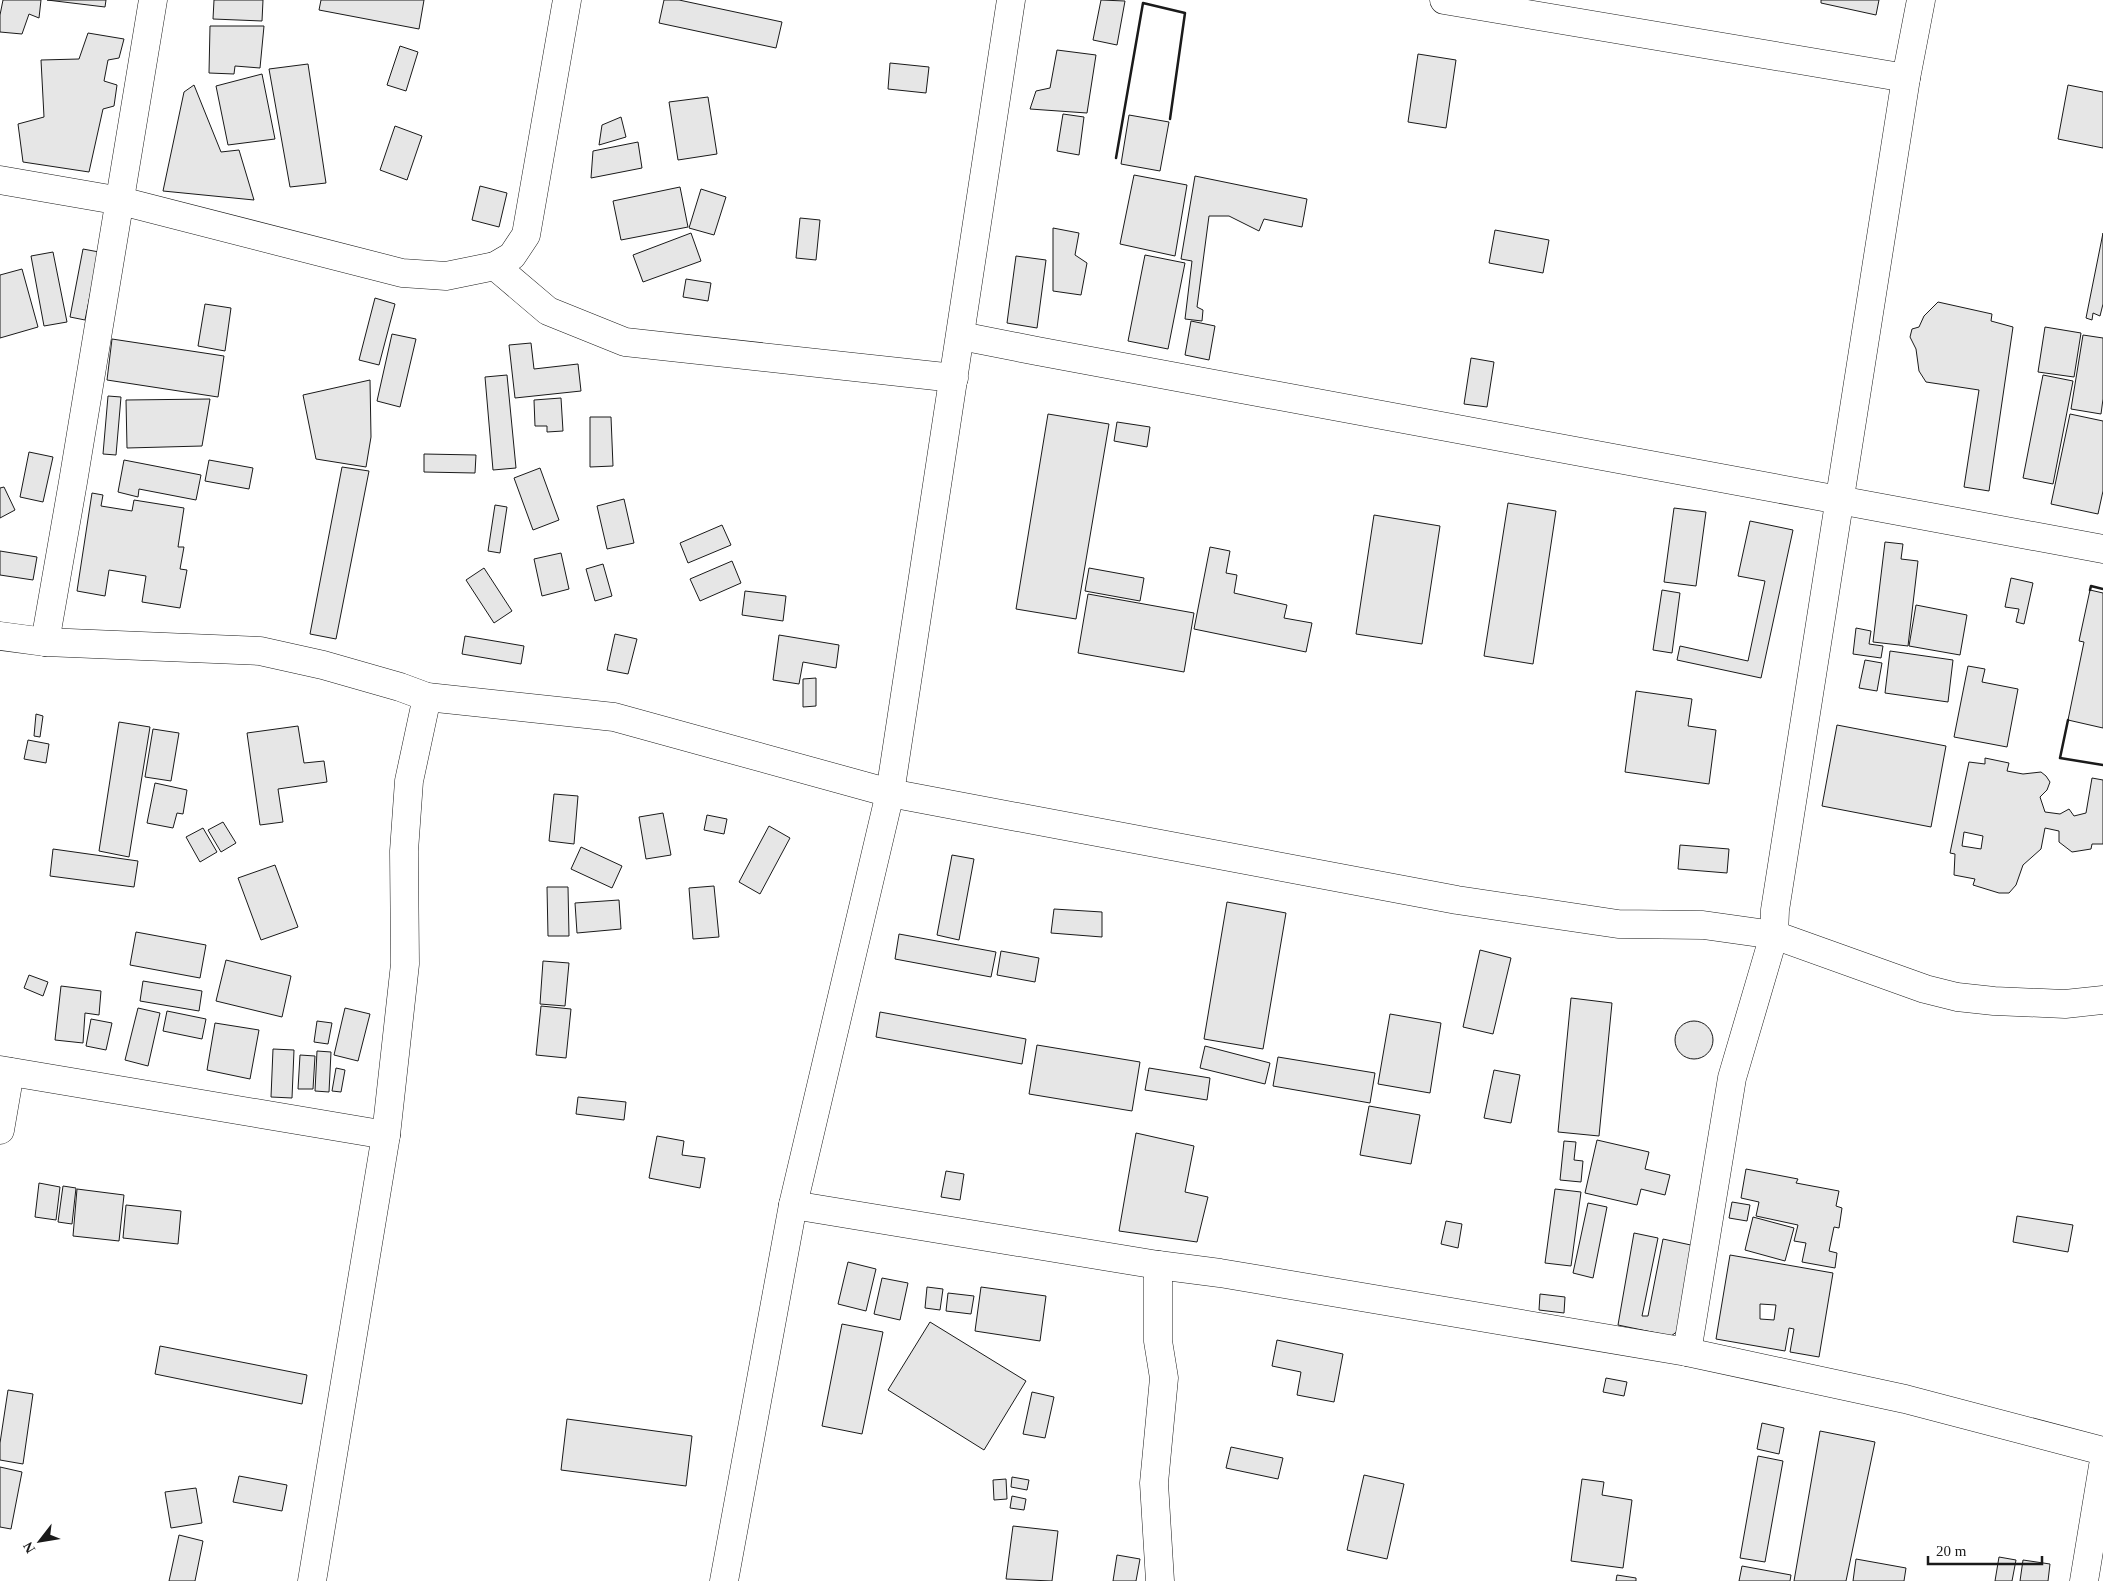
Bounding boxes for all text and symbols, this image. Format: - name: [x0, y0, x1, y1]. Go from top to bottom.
- north arrow: [15, 1516, 65, 1566]
- scale bar: [1928, 1534, 2042, 1566]
- text: N: [20, 1539, 38, 1556]
- text: 20 m: [1936, 1543, 1967, 1559]

